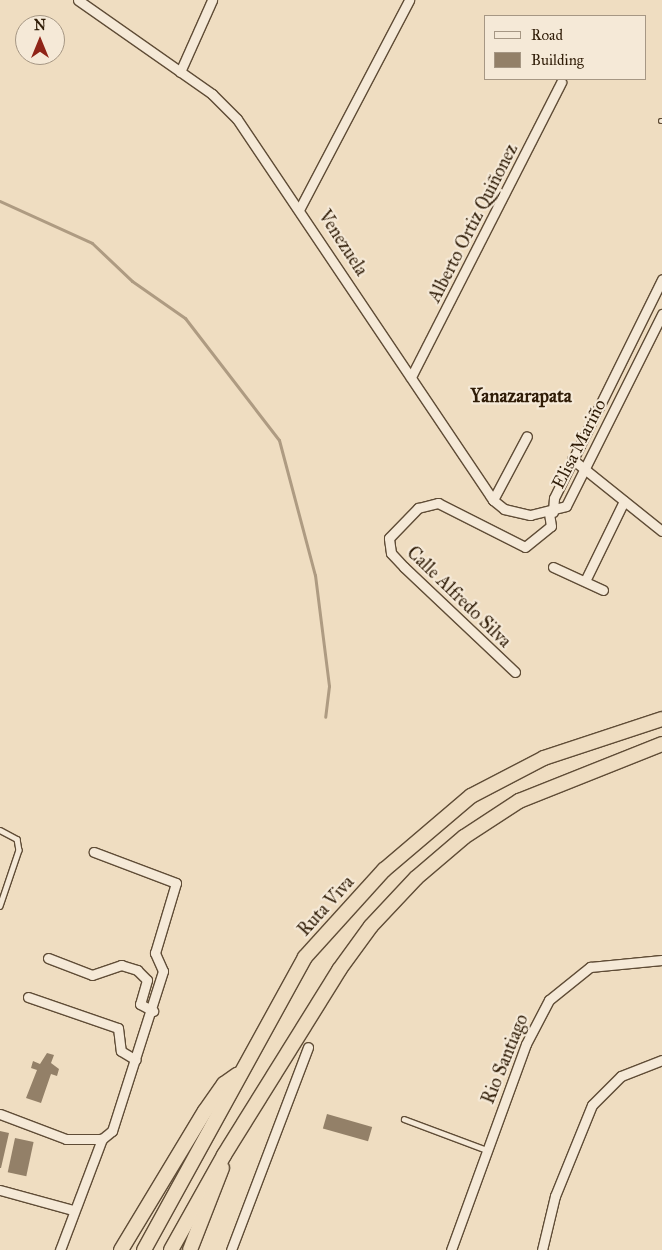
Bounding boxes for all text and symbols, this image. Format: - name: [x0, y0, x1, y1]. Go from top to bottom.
- north arrow: [15, 15, 65, 65]
- legend: [484, 15, 647, 80]
- text: N: [34, 17, 46, 34]
- text: Road: [531, 26, 563, 44]
- text: Building: [531, 51, 584, 69]
- street label: Alberto Ortiz Quiñonez: [424, 140, 522, 306]
- street label: Venezuela: [314, 206, 372, 280]
- district label: Yanazarapata: [470, 385, 572, 407]
- street label: Elisa Mariño: [547, 396, 611, 492]
- street label: Calle Alfredo Silva: [402, 542, 516, 652]
- street label: Ruta Viva: [293, 872, 359, 940]
- street label: Rio Santiago: [477, 1011, 533, 1107]

